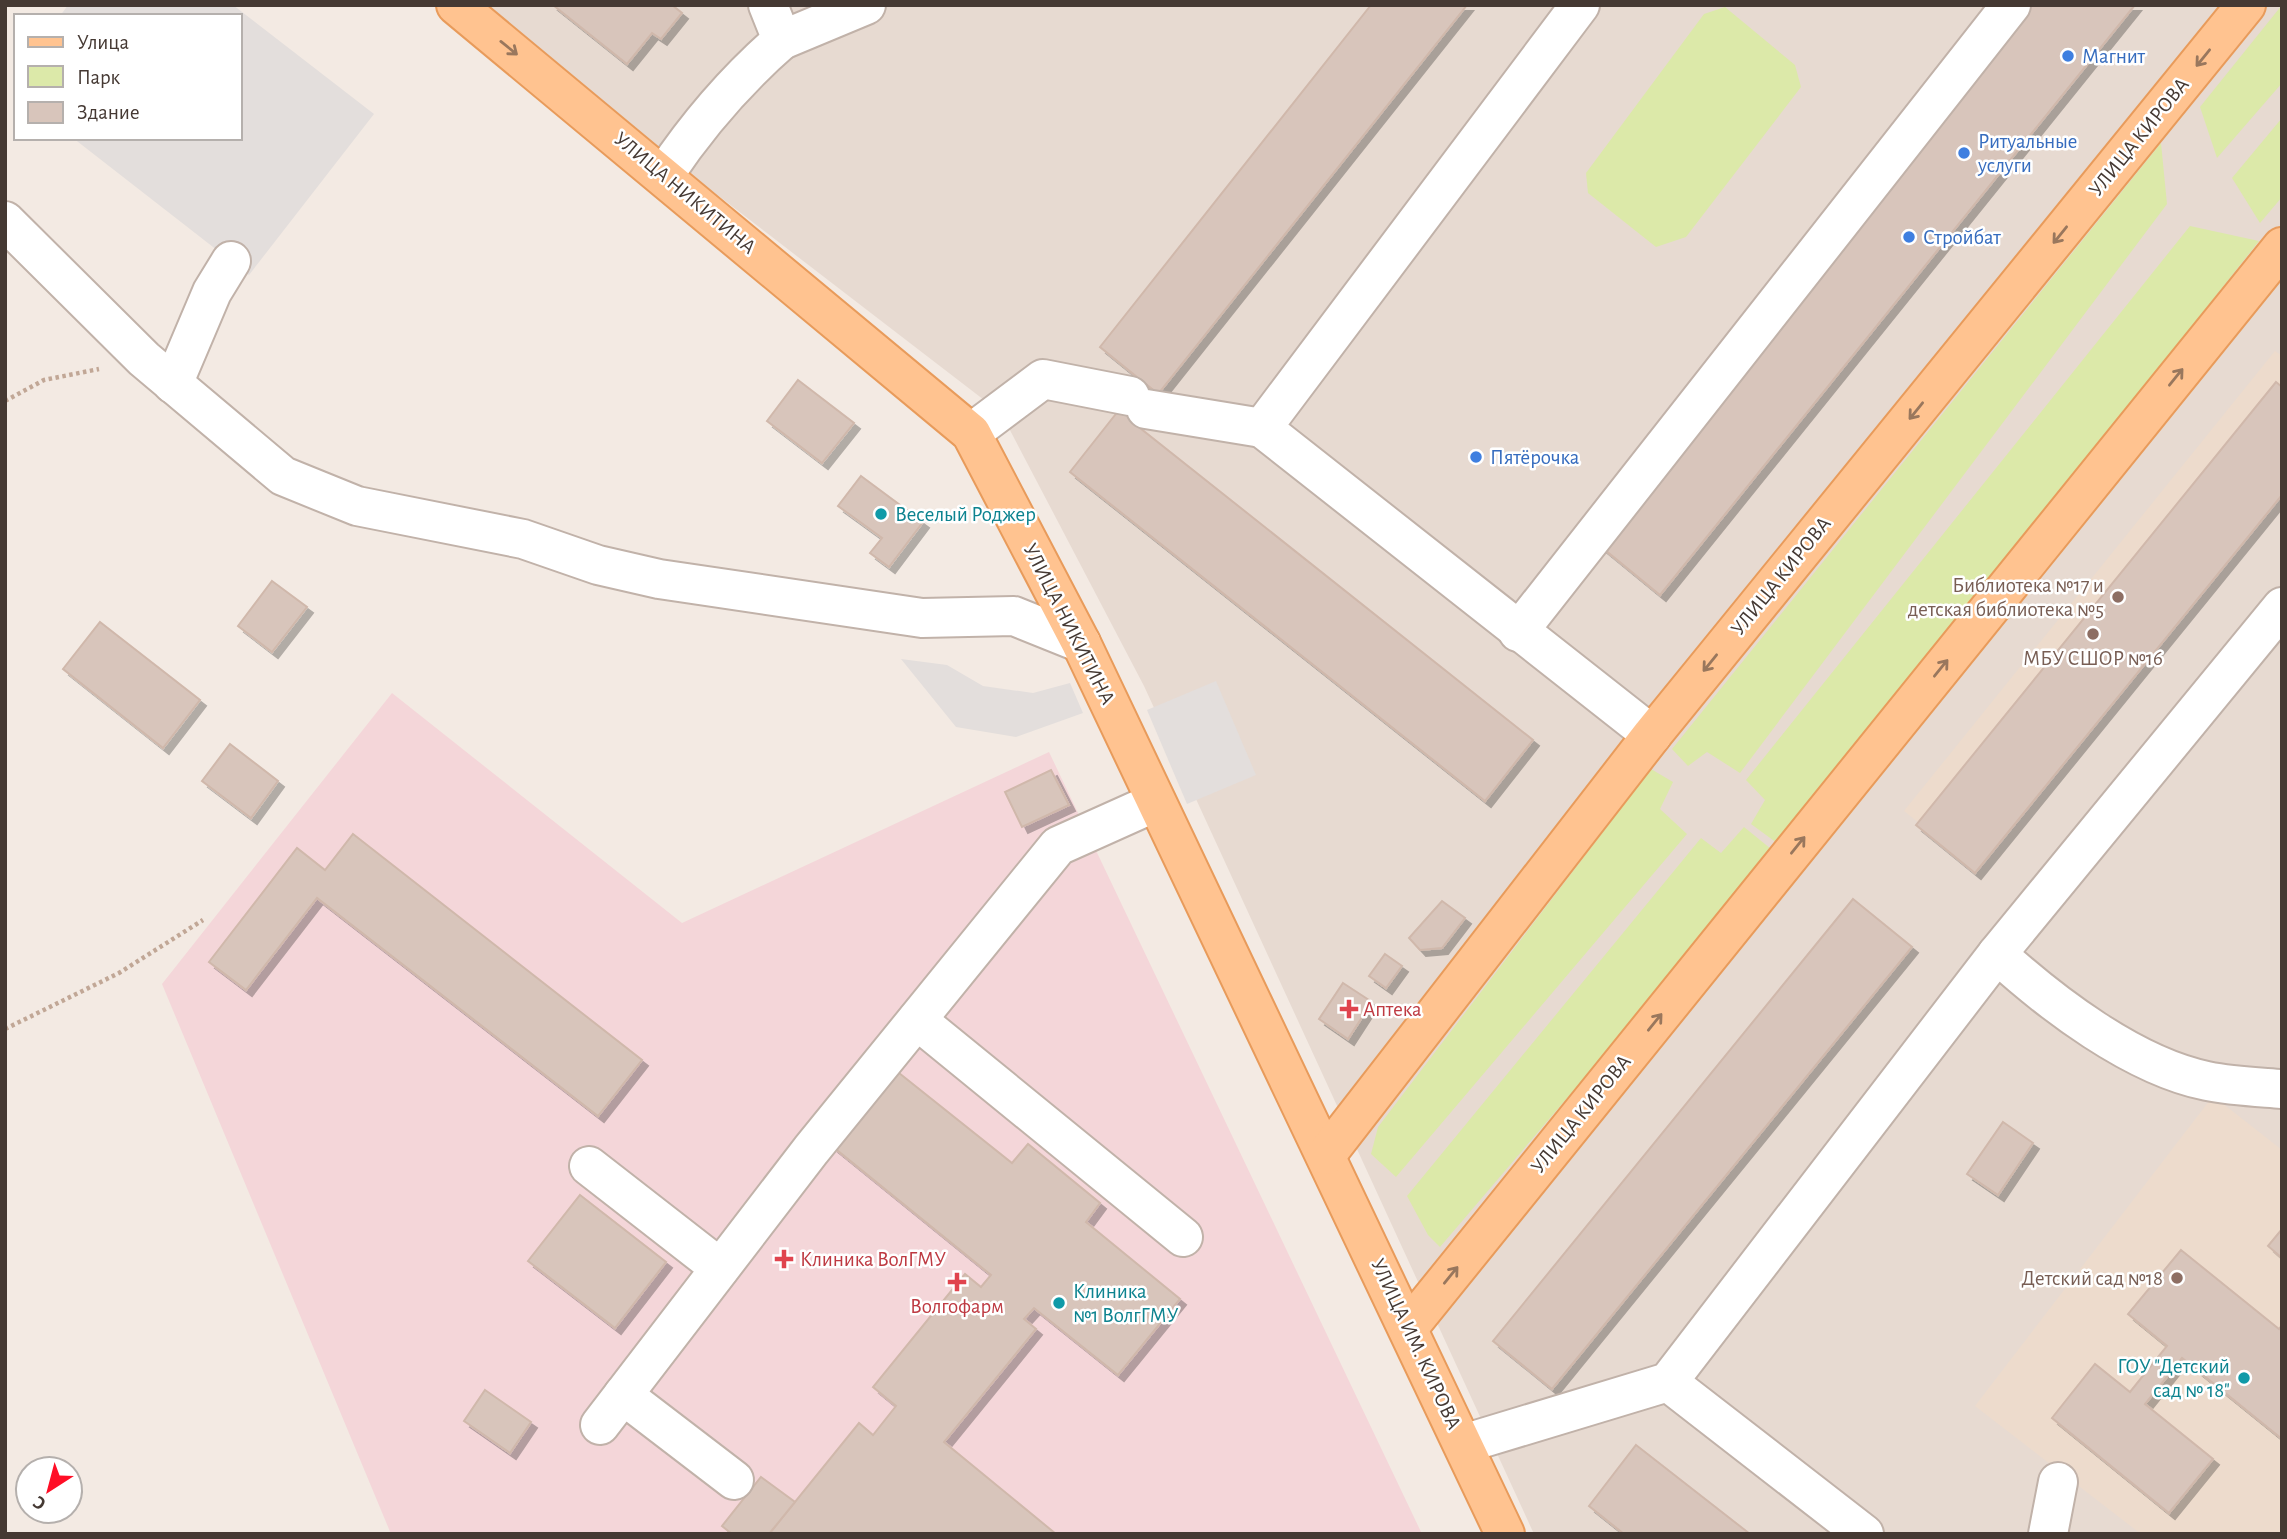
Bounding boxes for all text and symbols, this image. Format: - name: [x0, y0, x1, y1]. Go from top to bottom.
- legend: [14, 14, 242, 140]
- text: Улица: [77, 32, 130, 53]
- one-way arrow: [499, 41, 517, 56]
- place label: Магнит: [2082, 46, 2146, 67]
- marker: Магнит: [2060, 48, 2076, 64]
- one-way arrow: [2195, 49, 2211, 67]
- text: Парк: [77, 67, 121, 88]
- street label: УЛИЦА КИРОВА: [2085, 74, 2193, 200]
- text: Здание: [77, 102, 140, 123]
- street label: УЛИЦА НИКИТИНА: [610, 128, 760, 258]
- place label: Ритуальные услуги: [1977, 131, 2078, 176]
- marker: Ритуальные услуги: [1956, 145, 1972, 161]
- one-way arrow: [2052, 225, 2067, 243]
- place label: Стройбат: [1923, 227, 2001, 248]
- marker: Стройбат: [1901, 229, 1917, 245]
- one-way arrow: [2168, 369, 2183, 387]
- one-way arrow: [1908, 401, 1924, 419]
- place label: Пятёрочка: [1490, 447, 1580, 468]
- marker: Пятёрочка: [1468, 449, 1484, 465]
- place label: Веселый Роджер: [895, 504, 1036, 525]
- marker: Веселый Роджер: [873, 506, 889, 522]
- street label: УЛИЦА КИРОВА: [1727, 513, 1835, 639]
- street label: УЛИЦА НИКИТИНА: [1019, 540, 1119, 708]
- place label: Библиотека №17 и детская библиотека №5: [1908, 575, 2104, 620]
- marker: Библиотека №17 и детская библиотека №5: [2110, 589, 2126, 605]
- marker: МБУ СШОР №16: [2085, 626, 2101, 642]
- place label: МБУ СШОР №16: [2023, 648, 2163, 669]
- one-way arrow: [1703, 654, 1718, 672]
- one-way arrow: [1933, 659, 1948, 677]
- one-way arrow: [1790, 836, 1806, 854]
- place label: Аптека: [1363, 999, 1422, 1020]
- marker: Аптека: [1341, 1001, 1357, 1017]
- one-way arrow: [1647, 1013, 1663, 1031]
- street label: УЛИЦА КИРОВА: [1527, 1051, 1635, 1177]
- marker: Клиника ВолГМУ: [774, 1249, 794, 1269]
- place label: Клиника ВолГМУ: [800, 1249, 946, 1270]
- street label: УЛИЦА ИМ. КИРОВА: [1367, 1255, 1465, 1433]
- one-way arrow: [1443, 1267, 1458, 1285]
- place label: Детский сад №18: [2021, 1268, 2163, 1289]
- marker: Детский сад №18: [2169, 1270, 2185, 1286]
- marker: Волгофарм: [949, 1274, 965, 1290]
- place label: Клиника №1 ВолгГМУ: [1073, 1281, 1179, 1326]
- marker: Клиника №1 ВолгГМУ: [1051, 1295, 1067, 1311]
- place label: Волгофарм: [910, 1296, 1004, 1317]
- place label: ГОУ "Детский сад № 18": [2117, 1356, 2230, 1401]
- marker: ГОУ "Детский сад № 18": [2236, 1370, 2252, 1386]
- north arrow: [14, 1455, 84, 1525]
- text: С: [30, 1492, 50, 1513]

